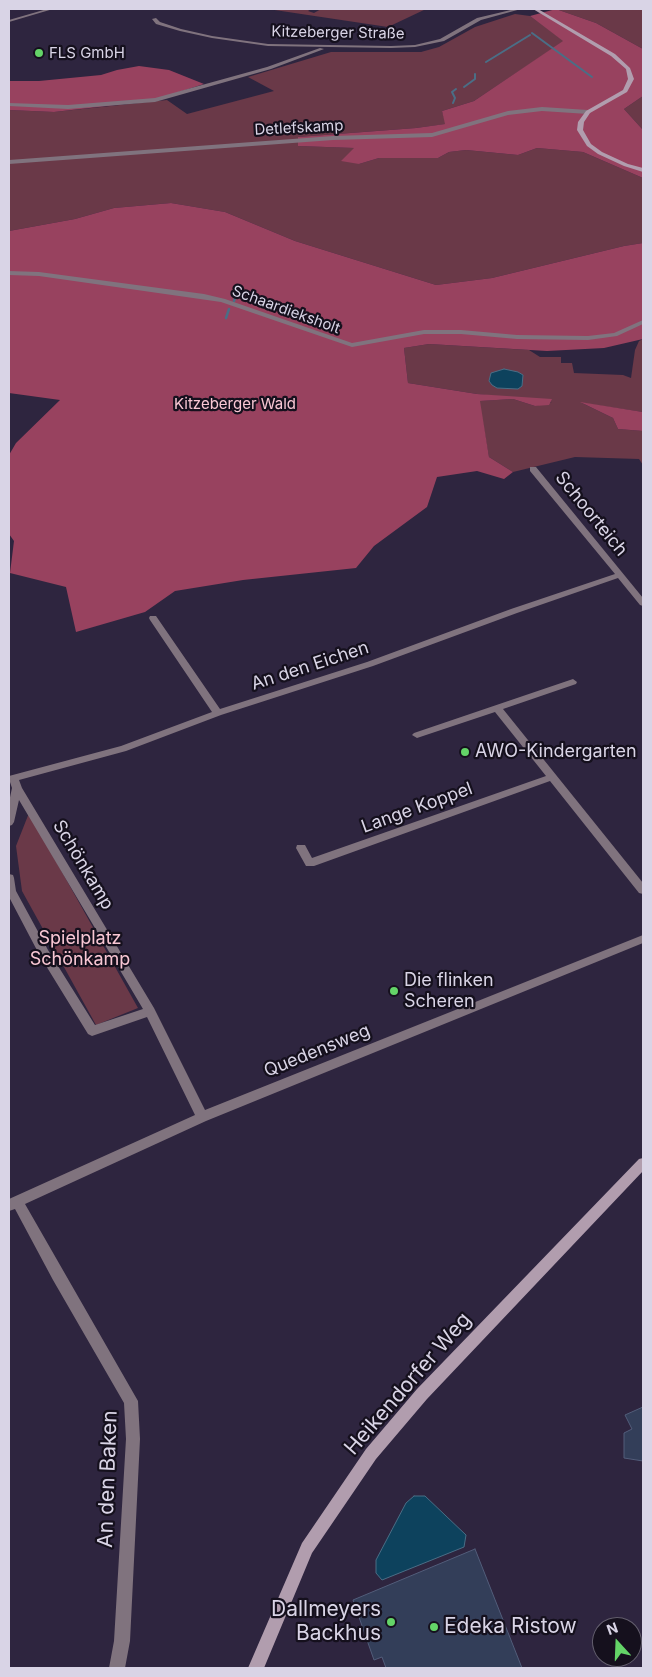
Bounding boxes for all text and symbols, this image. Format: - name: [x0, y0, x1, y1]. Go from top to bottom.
- street label: Kitzeberger Straße: [271, 23, 405, 43]
- place label: FLS GmbH: [49, 44, 125, 62]
- marker: FLS GmbH: [33, 47, 45, 59]
- street label: Detlefskamp: [254, 117, 344, 139]
- street label: Schaardieksholt: [230, 282, 342, 338]
- park label: Kitzeberger Wald: [174, 395, 296, 413]
- street label: Schoorteich: [550, 467, 632, 561]
- street label: An den Eichen: [248, 637, 372, 695]
- place label: AWO-Kindergarten: [475, 741, 637, 763]
- marker: AWO-Kindergarten: [459, 746, 471, 758]
- street label: Lange Koppel: [359, 778, 475, 838]
- street label: Schönkamp: [48, 816, 118, 914]
- park label: Spielplatz Schönkamp: [30, 928, 130, 971]
- place label: Die flinken Scheren: [404, 970, 494, 1012]
- marker: Die flinken Scheren: [388, 985, 400, 997]
- street label: Quedensweg: [261, 1020, 373, 1082]
- street label: Heikendorfer Weg: [339, 1308, 477, 1460]
- street label: An den Baken: [93, 1410, 123, 1548]
- place label: Dallmeyers Backhus: [271, 1597, 381, 1647]
- place label: Edeka Ristow: [444, 1614, 577, 1640]
- marker: Dallmeyers Backhus: [385, 1616, 397, 1628]
- north arrow: [592, 1617, 642, 1667]
- text: N: [604, 1619, 620, 1638]
- marker: Edeka Ristow: [428, 1621, 440, 1633]

